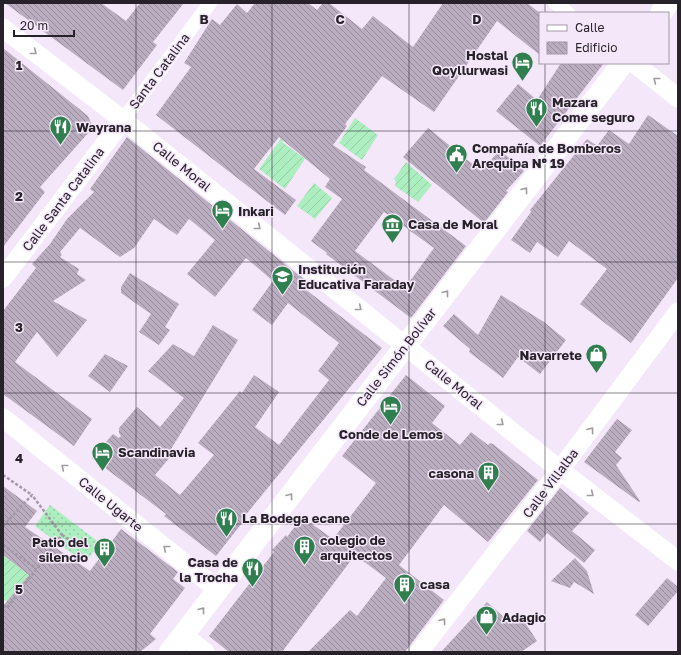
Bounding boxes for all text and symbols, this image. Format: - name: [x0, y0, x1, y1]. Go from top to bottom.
- text: B: [199, 11, 209, 27]
- text: C: [335, 11, 345, 27]
- text: D: [472, 11, 482, 27]
- scale bar: [14, 12, 74, 38]
- legend: [539, 12, 669, 64]
- text: 20 m: [20, 18, 48, 33]
- text: Calle: [575, 20, 605, 35]
- street label: Santa Catalina: [125, 30, 193, 112]
- text: Edificio: [575, 40, 617, 55]
- one-way arrow: [29, 47, 36, 54]
- place label: Hostal Qoyllurwasi: [432, 47, 509, 78]
- hotel icon: Hostal Qoyllurwasi: [510, 49, 536, 82]
- text: 1: [16, 57, 23, 73]
- one-way arrow: [653, 78, 660, 85]
- place label: Mazara Come seguro: [552, 94, 635, 125]
- restaurant icon: Mazara Come seguro: [523, 96, 549, 129]
- restaurant icon: Wayrana: [47, 114, 73, 147]
- place label: Wayrana: [76, 119, 132, 135]
- street label: Calle Moral: [150, 138, 214, 194]
- place label: Compañía de Bomberos Arequipa Nº 19: [472, 140, 621, 171]
- public building icon: Compañía de Bomberos Arequipa Nº 19: [443, 142, 469, 175]
- street label: Calle Santa Catalina: [19, 144, 107, 254]
- one-way arrow: [521, 187, 528, 194]
- text: 2: [15, 188, 23, 204]
- hotel icon: Inkari: [210, 198, 236, 231]
- place label: Inkari: [238, 203, 274, 219]
- museum icon: Casa de Moral: [379, 211, 405, 244]
- place label: Casa de Moral: [408, 216, 499, 232]
- one-way arrow: [253, 222, 260, 229]
- place label: Institución Educativa Faraday: [298, 261, 414, 292]
- school or university icon: Institución Educativa Faraday: [269, 263, 295, 296]
- one-way arrow: [441, 290, 448, 297]
- one-way arrow: [355, 303, 362, 310]
- street label: Calle Simón Bolívar: [352, 304, 440, 410]
- text: 3: [15, 319, 23, 335]
- shop icon: Navarrete: [584, 342, 610, 375]
- place label: Navarrete: [519, 347, 582, 363]
- street label: Calle Moral: [422, 356, 486, 412]
- hotel icon: Conde de Lemos: [378, 393, 404, 426]
- one-way arrow: [497, 418, 504, 425]
- place label: Conde de Lemos: [339, 426, 443, 442]
- one-way arrow: [586, 427, 593, 434]
- hotel icon: Scandinavia: [90, 439, 116, 472]
- place label: Scandinavia: [118, 444, 196, 460]
- street label: Calle Villalba: [519, 445, 581, 521]
- text: 4: [15, 450, 23, 466]
- building icon: casona: [476, 460, 502, 493]
- one-way arrow: [62, 464, 69, 471]
- place label: casona: [428, 465, 474, 481]
- street label: Calle Ugarte: [76, 473, 146, 535]
- one-way arrow: [587, 489, 594, 496]
- one-way arrow: [285, 493, 292, 500]
- restaurant icon: La Bodega ecane: [213, 505, 239, 538]
- place label: La Bodega ecane: [242, 510, 350, 526]
- place label: colegio de arquitectos: [320, 532, 392, 563]
- place label: Patio del silencio: [32, 534, 89, 565]
- building icon: colegio de arquitectos: [292, 534, 318, 567]
- building icon: Patio del silencio: [91, 536, 117, 569]
- one-way arrow: [163, 545, 170, 552]
- place label: Casa de la Trocha: [179, 554, 238, 585]
- restaurant icon: Casa de la Trocha: [240, 556, 266, 589]
- building icon: casa: [391, 571, 417, 604]
- place label: casa: [420, 576, 450, 592]
- text: 5: [15, 581, 23, 597]
- shop icon: Adagio: [474, 604, 500, 637]
- one-way arrow: [198, 607, 205, 614]
- place label: Adagio: [502, 609, 546, 625]
- one-way arrow: [438, 619, 445, 626]

